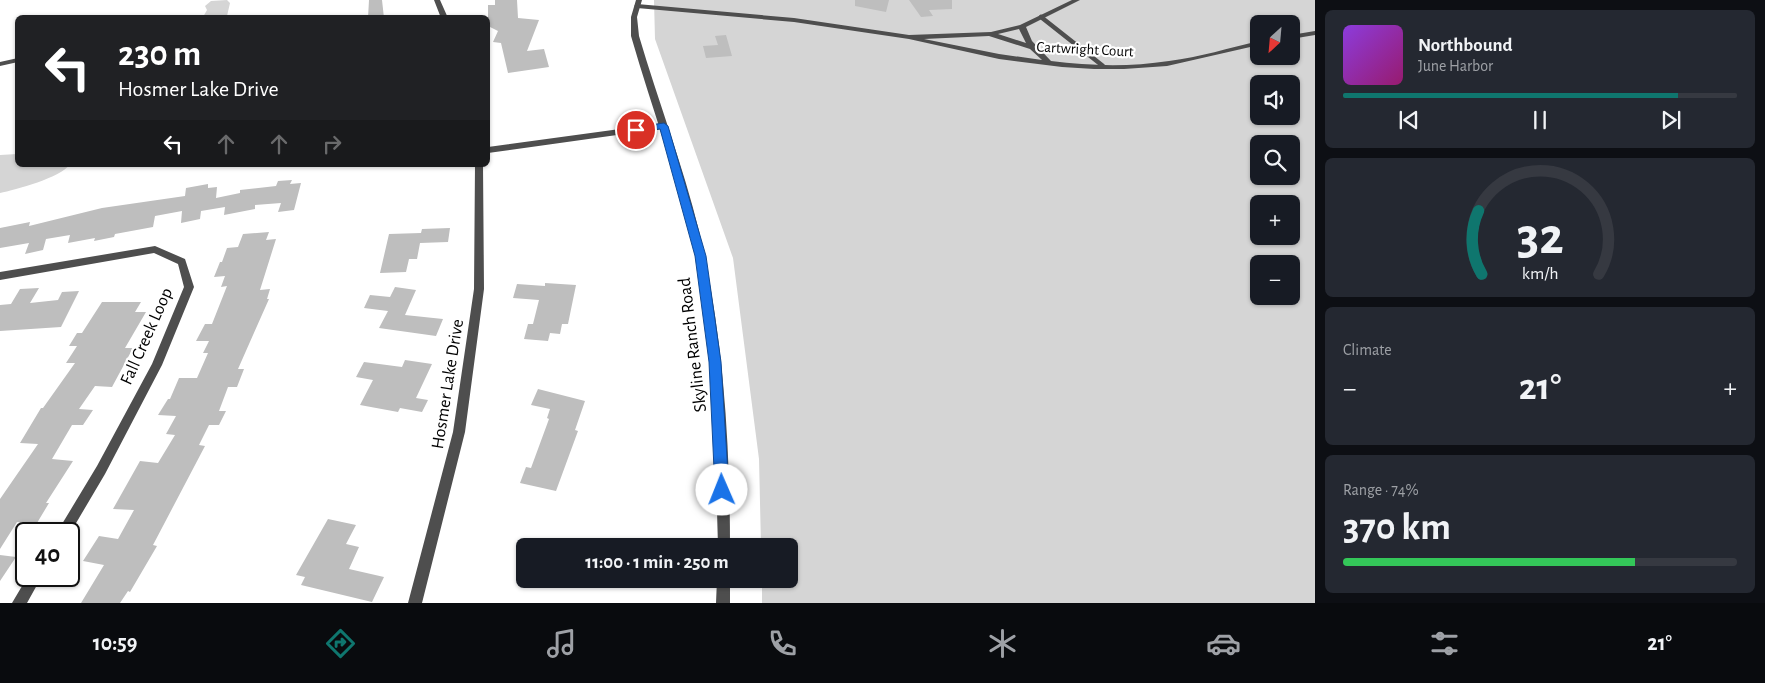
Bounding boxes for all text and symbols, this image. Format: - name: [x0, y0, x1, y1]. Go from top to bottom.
- north arrow: [1250, 15, 1300, 65]
- map controls: [1250, 15, 1300, 305]
- icon: left: [35, 35, 100, 100]
- text: Northbound: [1418, 36, 1513, 55]
- text: 230 m: [118, 37, 201, 72]
- street label: Cartwright Court: [1036, 39, 1134, 60]
- text: June Harbor: [1418, 58, 1493, 74]
- button: sound: [1250, 75, 1300, 125]
- text: Hosmer Lake Drive: [118, 78, 279, 100]
- icon: previous: [1395, 106, 1423, 134]
- icon: pause: [1526, 106, 1554, 134]
- icon: next: [1657, 106, 1685, 134]
- pin: [615, 109, 657, 151]
- icon: arrive: [622, 116, 650, 144]
- icon: left: [159, 130, 187, 158]
- icon: ahead: [212, 130, 240, 158]
- icon: ahead: [265, 130, 293, 158]
- icon: right: [318, 130, 346, 158]
- button: search: [1250, 135, 1300, 185]
- button: +: [1250, 195, 1300, 245]
- text: 32: [1517, 211, 1563, 263]
- button: −: [1250, 255, 1300, 305]
- text: km/h: [1522, 265, 1558, 283]
- street label: Skyline Ranch Road: [676, 276, 710, 413]
- street label: Fall Creek Loop: [118, 285, 176, 388]
- street label: Hosmer Lake Drive: [429, 318, 467, 450]
- text: Climate: [1343, 342, 1392, 358]
- text: 21°: [1519, 369, 1561, 407]
- text: −: [1343, 375, 1356, 403]
- text: +: [1724, 375, 1737, 403]
- position arrow: [695, 463, 747, 515]
- text: Range · 74%: [1343, 482, 1419, 498]
- text: 370 km: [1343, 509, 1451, 547]
- speed limit sign: 40: [15, 522, 80, 587]
- text: 11:00 · 1 min · 250 m: [585, 553, 729, 572]
- icon: directions: [323, 626, 358, 661]
- icon: music: [544, 626, 579, 661]
- icon: phone: [765, 626, 800, 661]
- icon: climate: [985, 626, 1020, 661]
- icon: car: [1206, 626, 1241, 661]
- icon: filters: [1427, 626, 1462, 661]
- text: 10:59: [93, 632, 137, 654]
- text: 21°: [1647, 632, 1672, 654]

